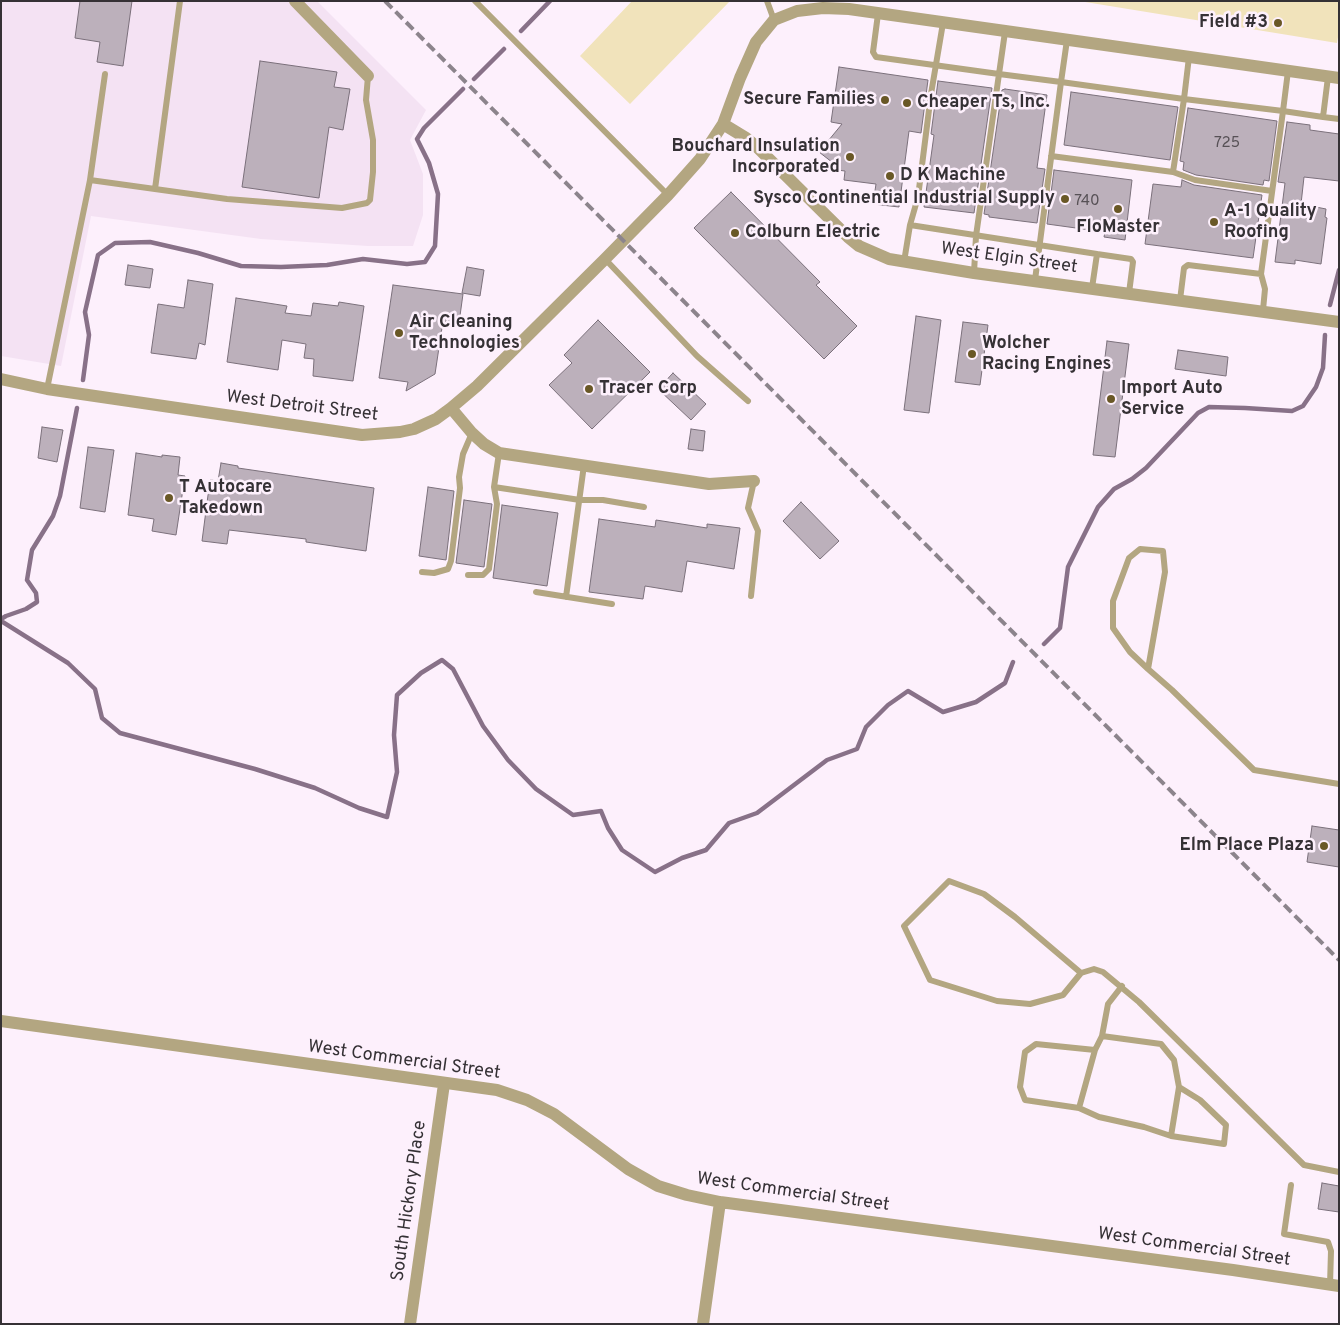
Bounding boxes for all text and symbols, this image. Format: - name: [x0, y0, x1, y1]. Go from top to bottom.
- place label: Field #3: [1199, 12, 1268, 34]
- marker: Field #3: [1272, 17, 1284, 29]
- place label: Secure Families: [743, 89, 875, 111]
- place label: Cheaper Ts, Inc.: [917, 92, 1050, 114]
- marker: Secure Families: [879, 94, 891, 106]
- marker: Cheaper Ts, Inc.: [901, 97, 913, 109]
- house number: 725: [1214, 135, 1240, 153]
- place label: Bouchard Insulation Incorporated: [672, 136, 840, 178]
- marker: Bouchard Insulation Incorporated: [844, 151, 856, 163]
- place label: D K Machine: [900, 165, 1005, 187]
- marker: D K Machine: [884, 170, 896, 182]
- place label: Sysco Continential Industrial Supply: [753, 188, 1055, 210]
- marker: Sysco Continential Industrial Supply: [1059, 193, 1071, 205]
- house number: 740: [1074, 193, 1100, 211]
- place label: A-1 Quality Roofing: [1224, 201, 1317, 243]
- marker: FloMaster: [1112, 203, 1124, 215]
- marker: A-1 Quality Roofing: [1208, 216, 1220, 228]
- place label: FloMaster: [1076, 217, 1160, 239]
- place label: Colburn Electric: [745, 222, 880, 244]
- marker: Colburn Electric: [729, 227, 741, 239]
- street label: West Elgin Street: [939, 239, 1079, 279]
- place label: Air Cleaning Technologies: [409, 312, 520, 354]
- marker: Air Cleaning Technologies: [393, 327, 405, 339]
- place label: Wolcher Racing Engines: [982, 333, 1111, 376]
- marker: Wolcher Racing Engines: [966, 348, 978, 360]
- place label: Tracer Corp: [599, 378, 697, 400]
- place label: Import Auto Service: [1121, 378, 1223, 420]
- marker: Tracer Corp: [583, 383, 595, 395]
- street label: West Detroit Street: [225, 387, 379, 427]
- marker: Import Auto Service: [1105, 393, 1117, 405]
- place label: T Autocare Takedown: [179, 477, 272, 520]
- marker: T Autocare Takedown: [163, 492, 175, 504]
- place label: Elm Place Plaza: [1180, 835, 1314, 857]
- marker: Elm Place Plaza: [1318, 840, 1330, 852]
- street label: West Commercial Street: [306, 1037, 502, 1085]
- street label: South Hickory Place: [388, 1119, 432, 1283]
- street label: West Commercial Street: [695, 1169, 891, 1217]
- street label: West Commercial Street: [1096, 1224, 1292, 1272]

